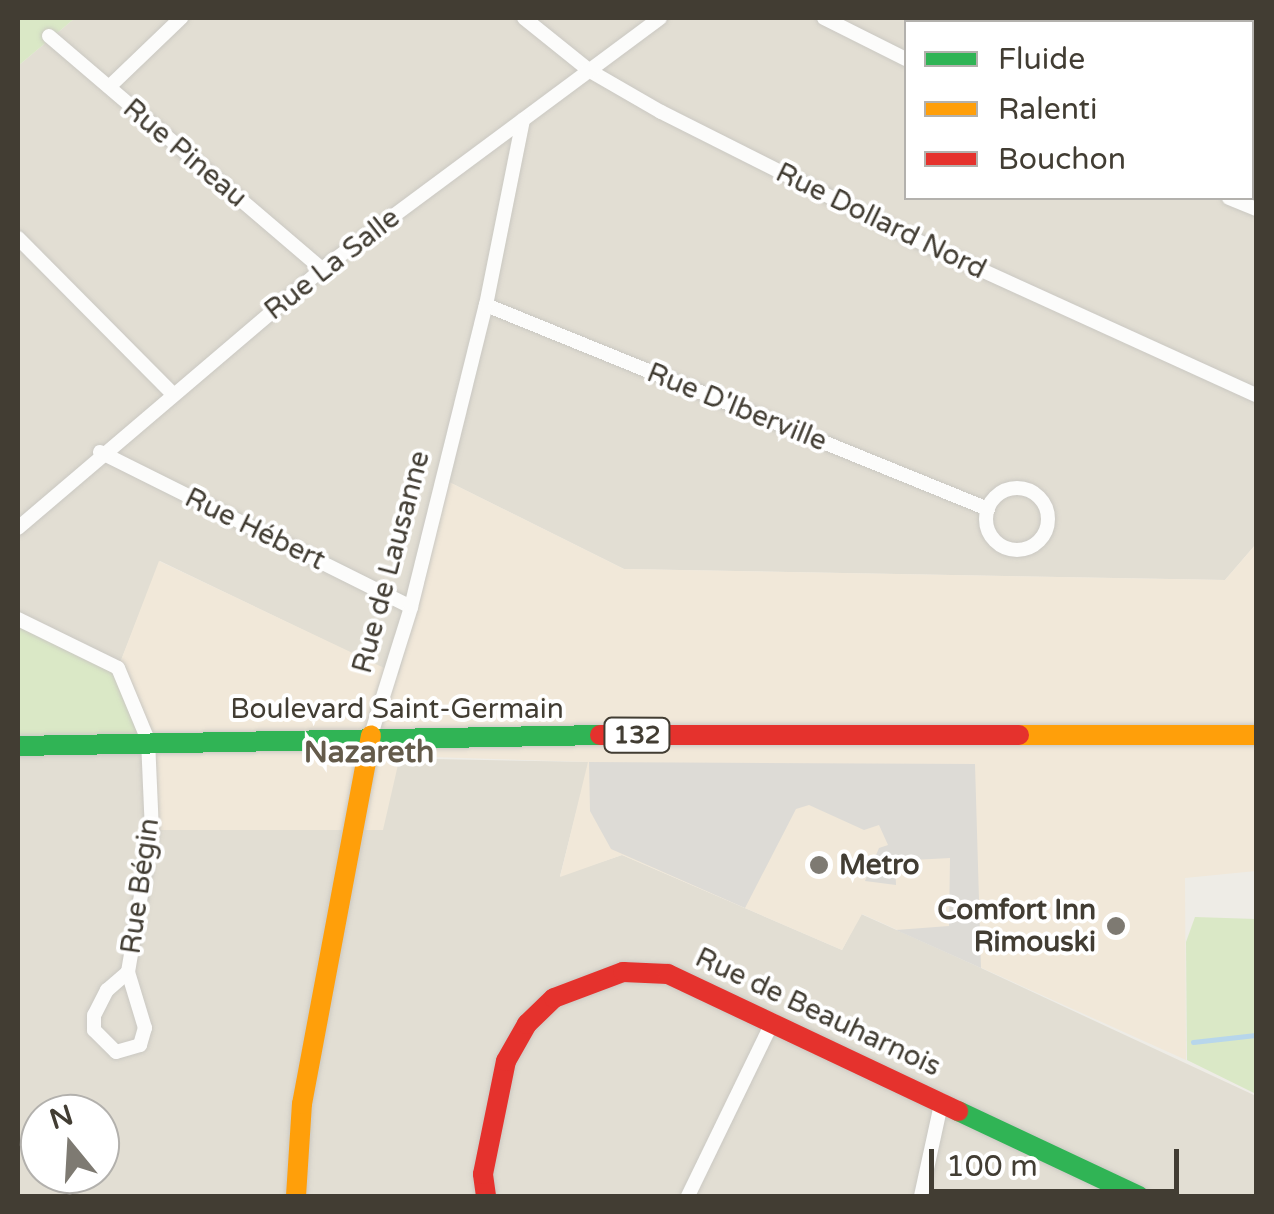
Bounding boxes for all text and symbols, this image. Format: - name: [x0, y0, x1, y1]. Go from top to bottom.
- legend: [904, 20, 1254, 200]
- text: Fluide: [998, 41, 1085, 78]
- text: Ralenti: [998, 91, 1098, 128]
- street label: Rue Pineau: [116, 92, 254, 214]
- text: Bouchon: [998, 141, 1126, 178]
- street label: Rue Dollard Nord: [770, 156, 992, 286]
- street label: Rue La Salle: [258, 201, 406, 327]
- street label: Rue D'Iberville: [642, 356, 832, 458]
- street label: Rue de Lausanne: [345, 447, 437, 677]
- street label: Rue Hébert: [179, 481, 331, 577]
- street label: Boulevard Saint-Germain: [230, 692, 564, 726]
- road number: 132: [602, 715, 672, 755]
- district label: Nazareth: [304, 735, 434, 771]
- street label: Rue Bégin: [114, 816, 166, 956]
- place label: Metro: [839, 848, 920, 882]
- marker: Metro: [808, 854, 830, 876]
- place label: Comfort Inn Rimouski: [937, 893, 1096, 959]
- marker: Comfort Inn Rimouski: [1105, 915, 1127, 937]
- street label: Rue de Beauharnois: [690, 940, 946, 1084]
- north arrow: [20, 1094, 120, 1194]
- text: N: [45, 1098, 77, 1137]
- scale bar: [934, 1129, 1184, 1191]
- text: 100 m: [946, 1148, 1038, 1185]

